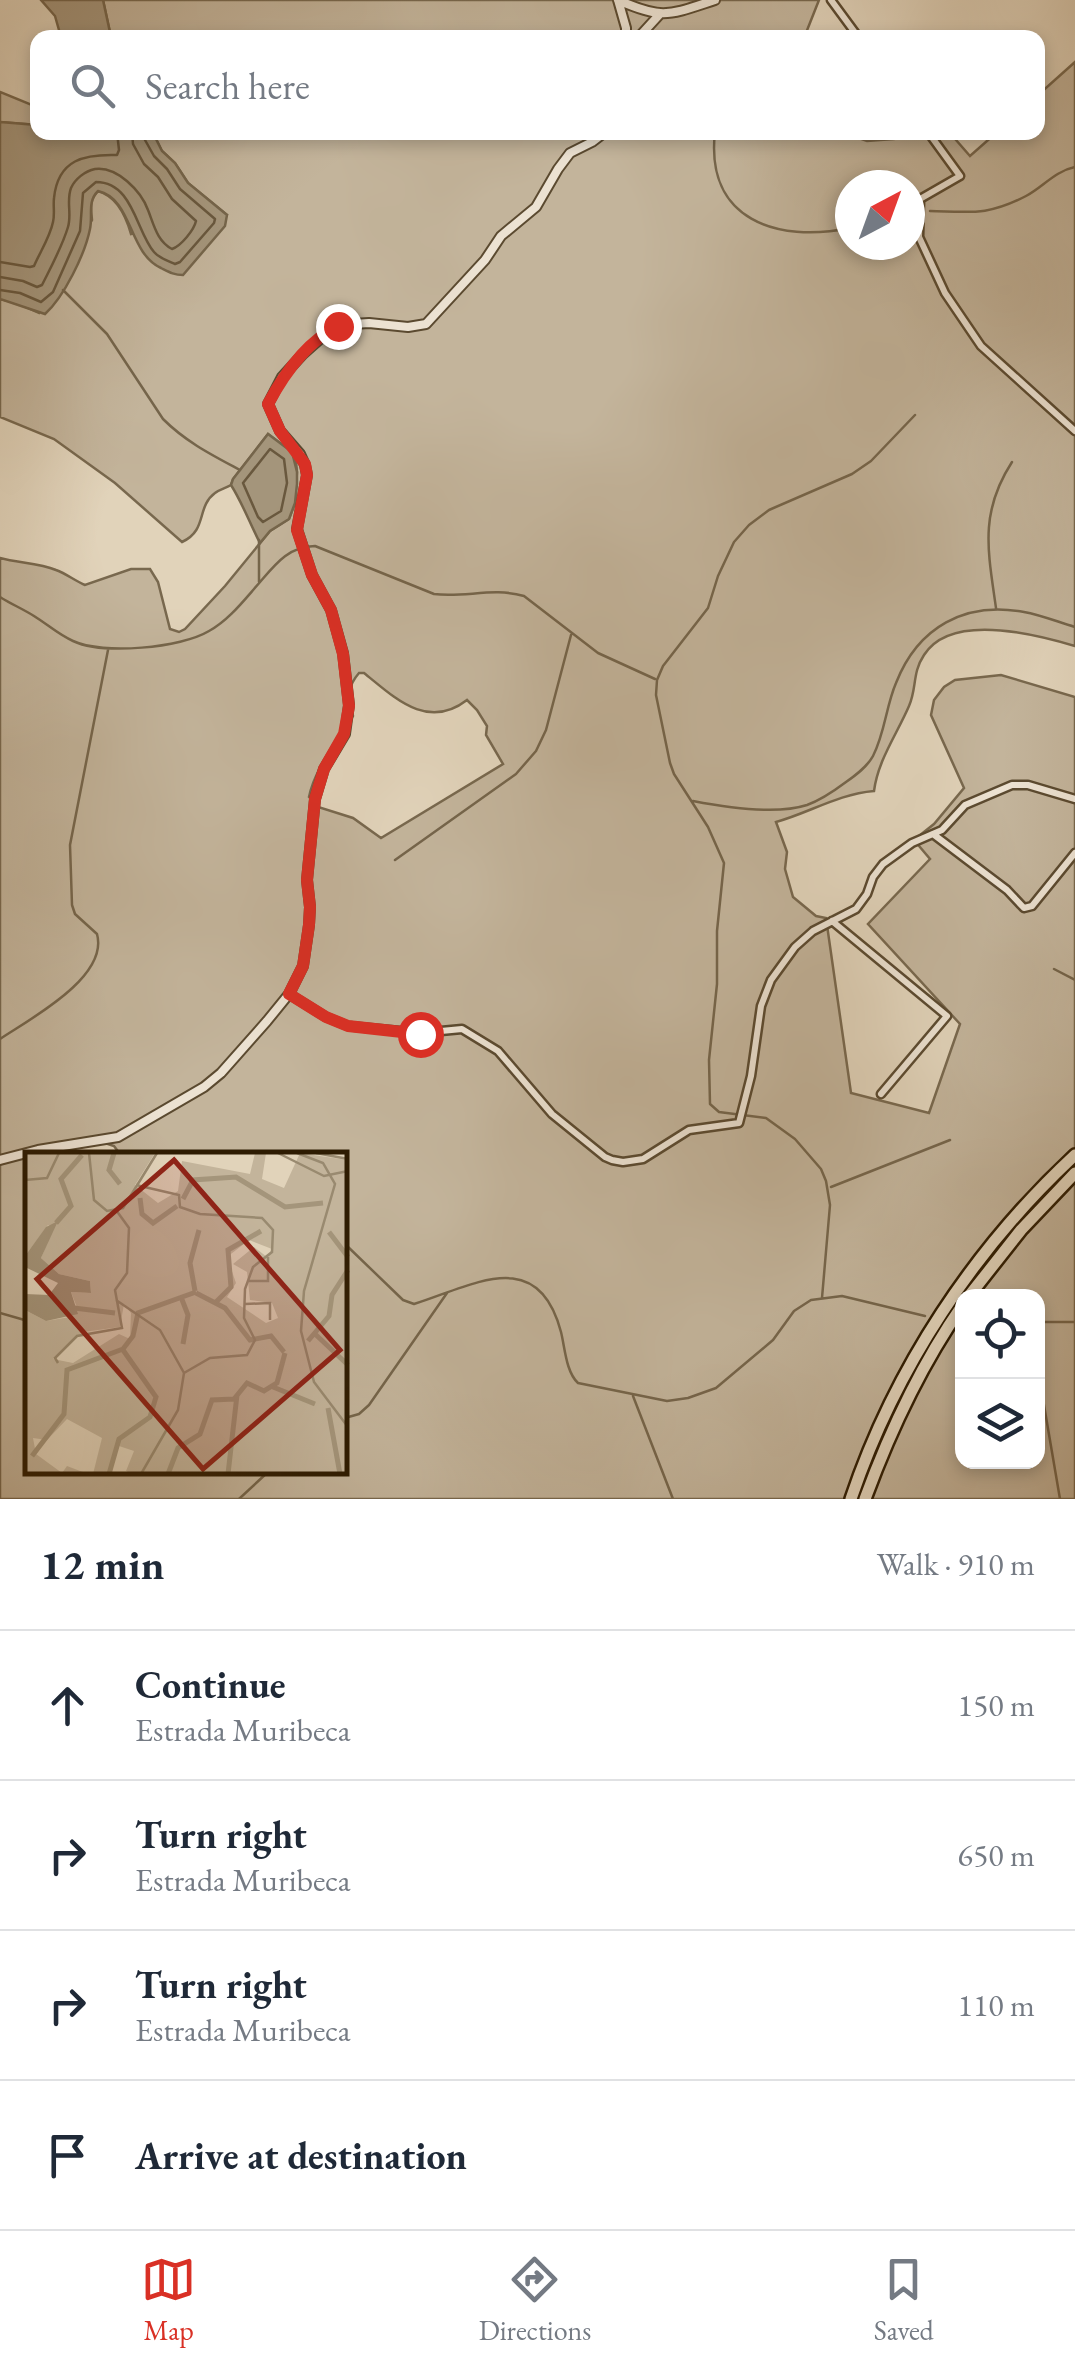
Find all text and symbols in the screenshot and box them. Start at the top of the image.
search box [30,30,1045,140]
icon: search [65,58,120,113]
text: Search here [145,61,310,110]
north arrow [835,170,925,260]
route end [316,304,362,350]
route start [398,1012,444,1058]
inset map [25,1152,348,1474]
map controls [955,1289,1045,1469]
button: locate [955,1289,1045,1379]
button: layers [955,1379,1045,1469]
text: 12 min [40,1537,164,1592]
text: Walk · 910 m [877,1543,1035,1585]
text: Continue [135,1660,286,1709]
icon: ahead [40,1678,95,1733]
text: 150 m [958,1684,1035,1726]
text: Estrada Muribeca [135,1709,350,1751]
text: Turn right [135,1810,307,1859]
icon: right [40,1828,95,1883]
text: 650 m [958,1834,1035,1876]
text: Estrada Muribeca [135,1859,350,1901]
text: Turn right [135,1960,307,2009]
icon: right [40,1978,95,2033]
text: 110 m [958,1984,1035,2026]
text: Estrada Muribeca [135,2009,350,2051]
icon: arrive [40,2128,95,2183]
text: Arrive at destination [135,2131,467,2180]
tab: Map [141,2252,196,2348]
tab: Directions [479,2252,591,2348]
tab: Saved [874,2252,934,2348]

